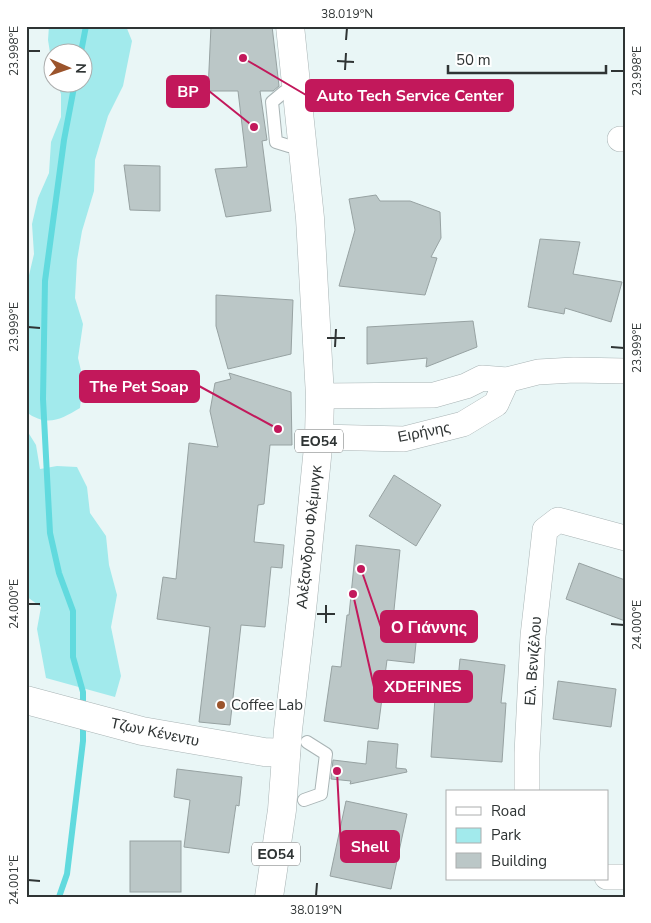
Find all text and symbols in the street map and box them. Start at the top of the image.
text: 38.019°N [321,6,373,22]
text: 23.998°E [6,26,22,76]
north arrow [42,42,92,92]
scale bar [448,42,606,74]
text: 23.998°E [629,46,645,96]
text: 50 m [456,50,491,70]
text: N [71,63,90,74]
callout: BP [167,76,209,107]
callout: Auto Tech Service Center [306,80,513,111]
text: BP [177,81,199,103]
text: Auto Tech Service Center [316,85,504,107]
text: 23.999°E [6,302,22,352]
text: 23.999°E [629,323,645,373]
callout: The Pet Soap [80,371,199,402]
text: The Pet Soap [89,376,189,398]
street label: Ειρήνης [396,417,452,447]
road number: ΕΟ54 [295,430,343,452]
street label: Αλέξανδρου Φλέμινγκ [292,464,327,610]
text: 24.000°E [6,579,22,629]
text: 24.000°E [629,600,645,650]
callout: Ο Γιάννης [381,611,477,642]
street label: Ελ. Βενιζέλου [520,616,546,706]
text: Ο Γιάννης [391,617,467,639]
callout: XDEFINES [374,671,472,702]
text: XDEFINES [383,676,462,698]
place label: Coffee Lab [231,695,303,715]
marker: Coffee Lab [215,699,227,711]
street label: Τζων Κένεντυ [109,713,201,751]
legend [446,790,608,880]
text: Road [491,801,526,821]
text: Park [491,825,521,845]
callout: Shell [341,831,399,862]
text: Shell [351,836,389,858]
road number: ΕΟ54 [252,842,300,866]
text: Building [491,851,547,871]
text: 24.001°E [6,855,22,905]
text: 38.019°N [290,902,342,918]

